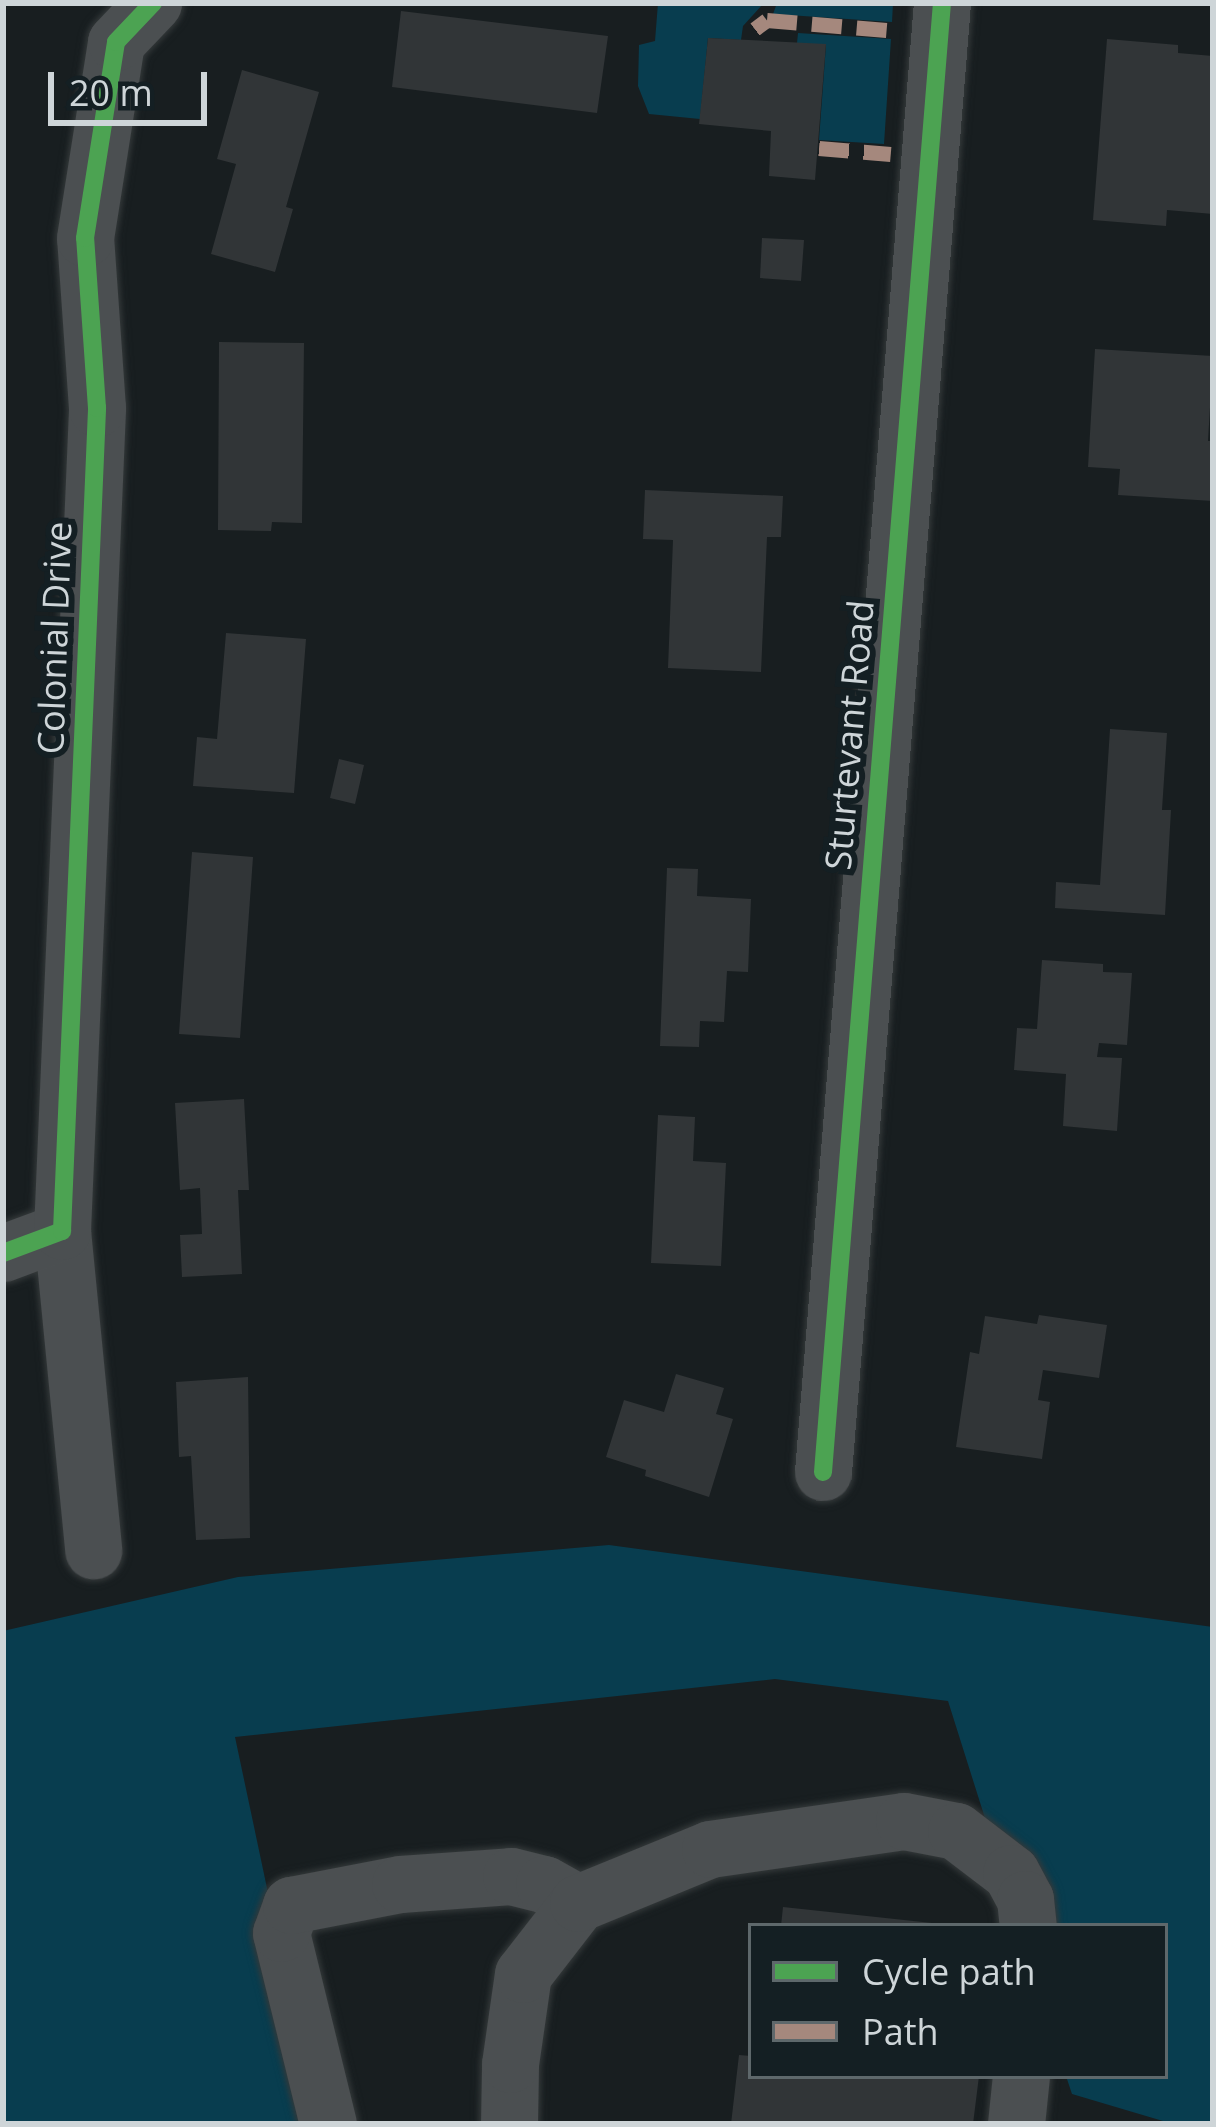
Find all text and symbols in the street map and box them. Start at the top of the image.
scale bar [54,48,213,122]
text: 20 m [69,68,153,117]
street label: Colonial Drive [28,521,80,755]
street label: Sturtevant Road [816,598,882,872]
legend [748,1923,1168,2079]
text: Cycle path [862,1947,1036,1996]
text: Path [862,2007,939,2056]

